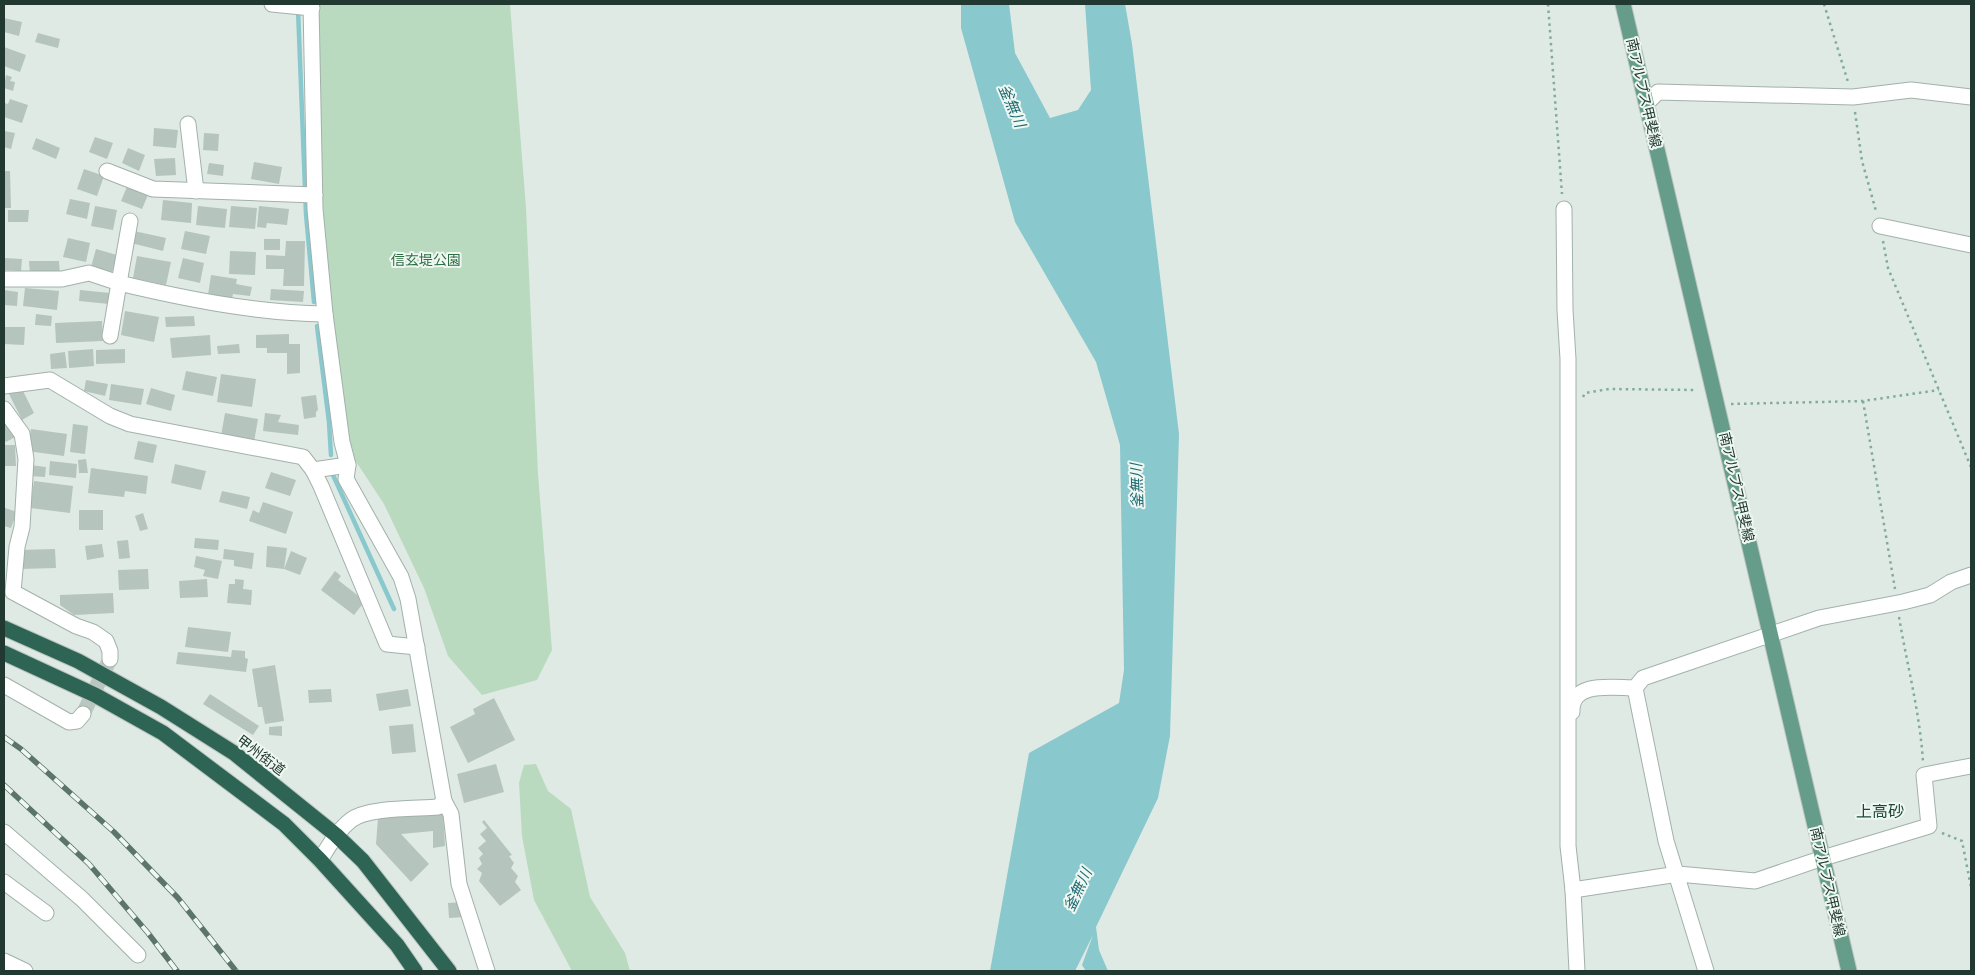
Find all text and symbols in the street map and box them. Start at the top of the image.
street label: 南アルプス甲斐線 [1623,37,1664,150]
water label: 釜無川 [995,82,1030,132]
park label: 信玄堤公園 [391,252,461,269]
street label: 南アルプス甲斐線 [1716,431,1757,544]
water label: 釜無川 [1127,461,1147,509]
street label: 甲州街道 [233,732,288,779]
district label: 上高砂 [1856,802,1904,822]
street label: 南アルプス甲斐線 [1807,826,1848,939]
water label: 釜無川 [1060,864,1097,914]

